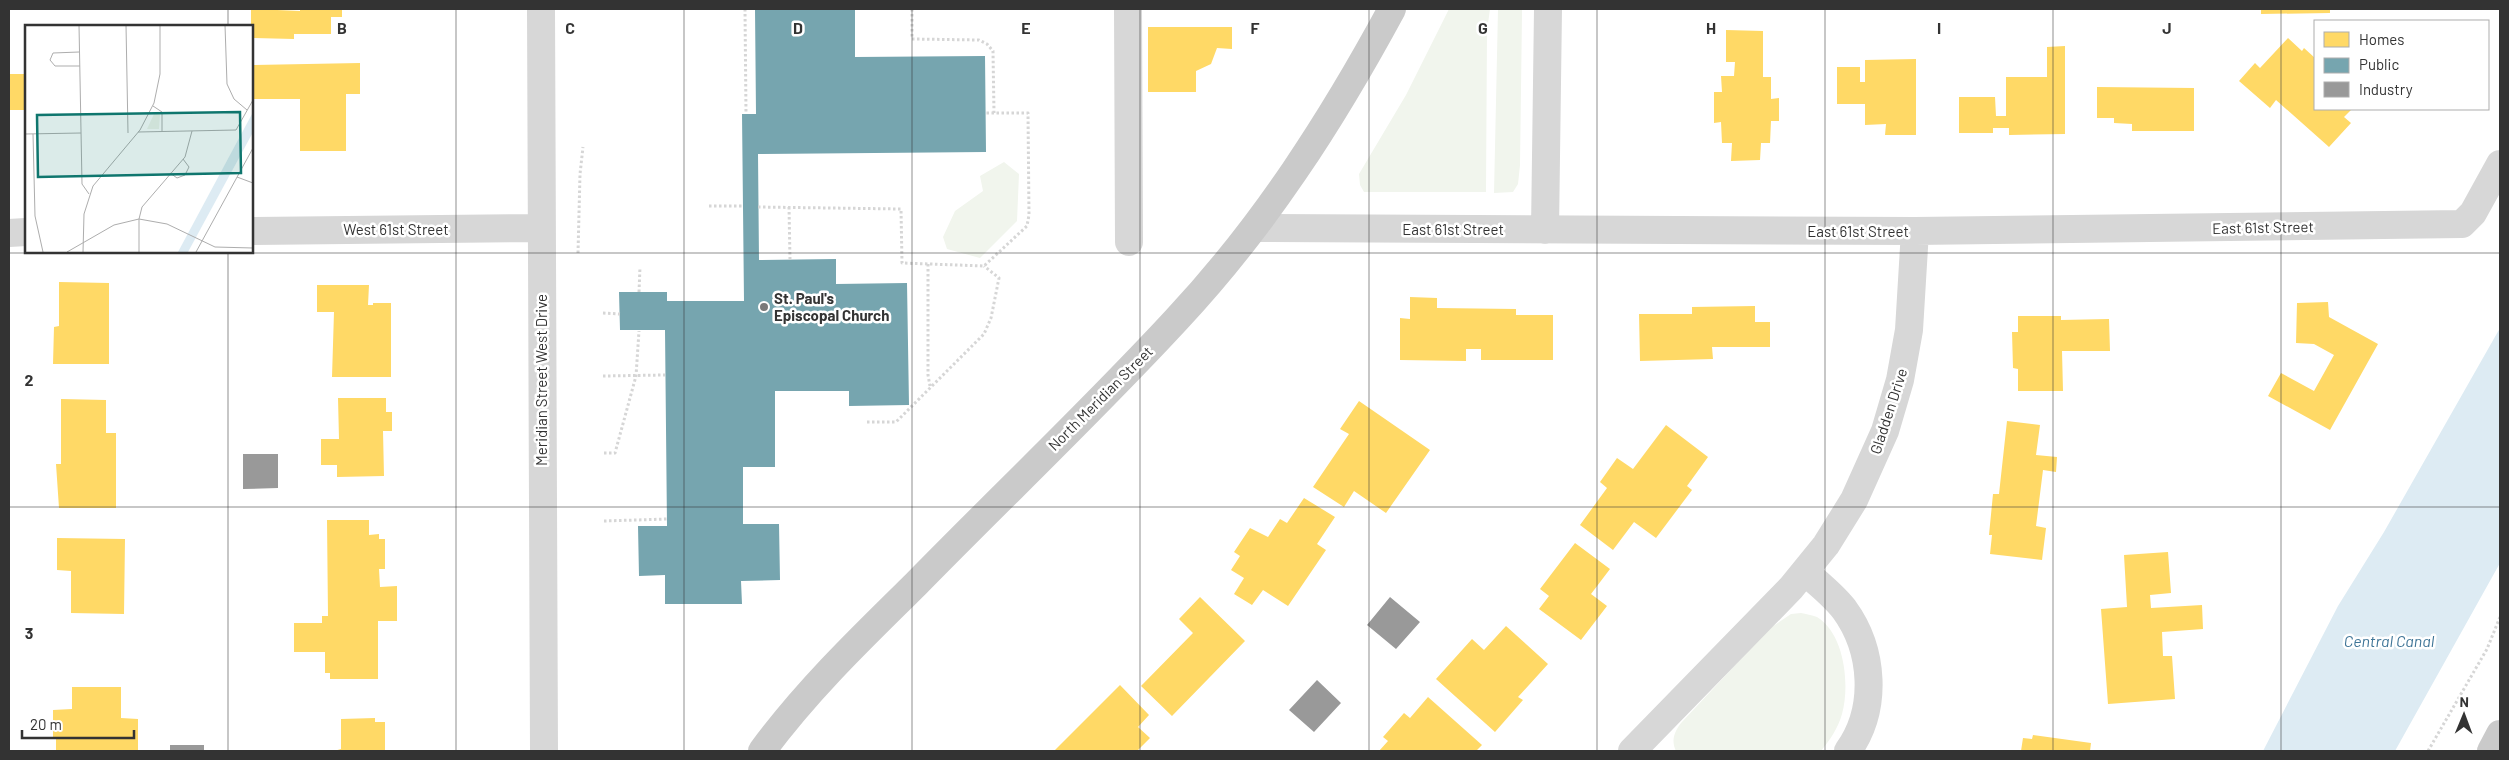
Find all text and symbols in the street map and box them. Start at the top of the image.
text: B [337,18,347,37]
text: C [565,18,575,37]
text: D [793,18,803,37]
text: E [1021,18,1031,37]
text: F [1251,18,1260,37]
text: G [1478,18,1488,37]
text: H [1706,18,1716,37]
text: I [1937,18,1941,37]
text: J [2162,18,2172,37]
legend [2314,20,2489,110]
inset map [25,25,252,252]
text: Homes [2359,30,2404,48]
text: Public [2359,55,2399,73]
text: Industry [2359,80,2413,98]
street label: East 61st Street [2212,217,2314,237]
street label: West 61st Street [343,220,449,238]
street label: East 61st Street [1402,220,1504,238]
street label: East 61st Street [1807,222,1909,240]
place label: St. Paul's Episcopal Church [774,289,889,324]
street label: Meridian Street West Drive [532,294,550,466]
marker: St. Paul's Episcopal Church [758,301,770,313]
street label: North Meridian Street [1044,342,1156,454]
street label: Gladden Drive [1866,366,1910,456]
text: 2 [25,370,34,389]
text: 3 [25,623,33,642]
water label: Central Canal [2344,631,2435,650]
north arrow [2439,690,2489,740]
text: N [2459,693,2469,710]
scale bar [22,708,135,740]
text: 20 m [30,715,62,733]

